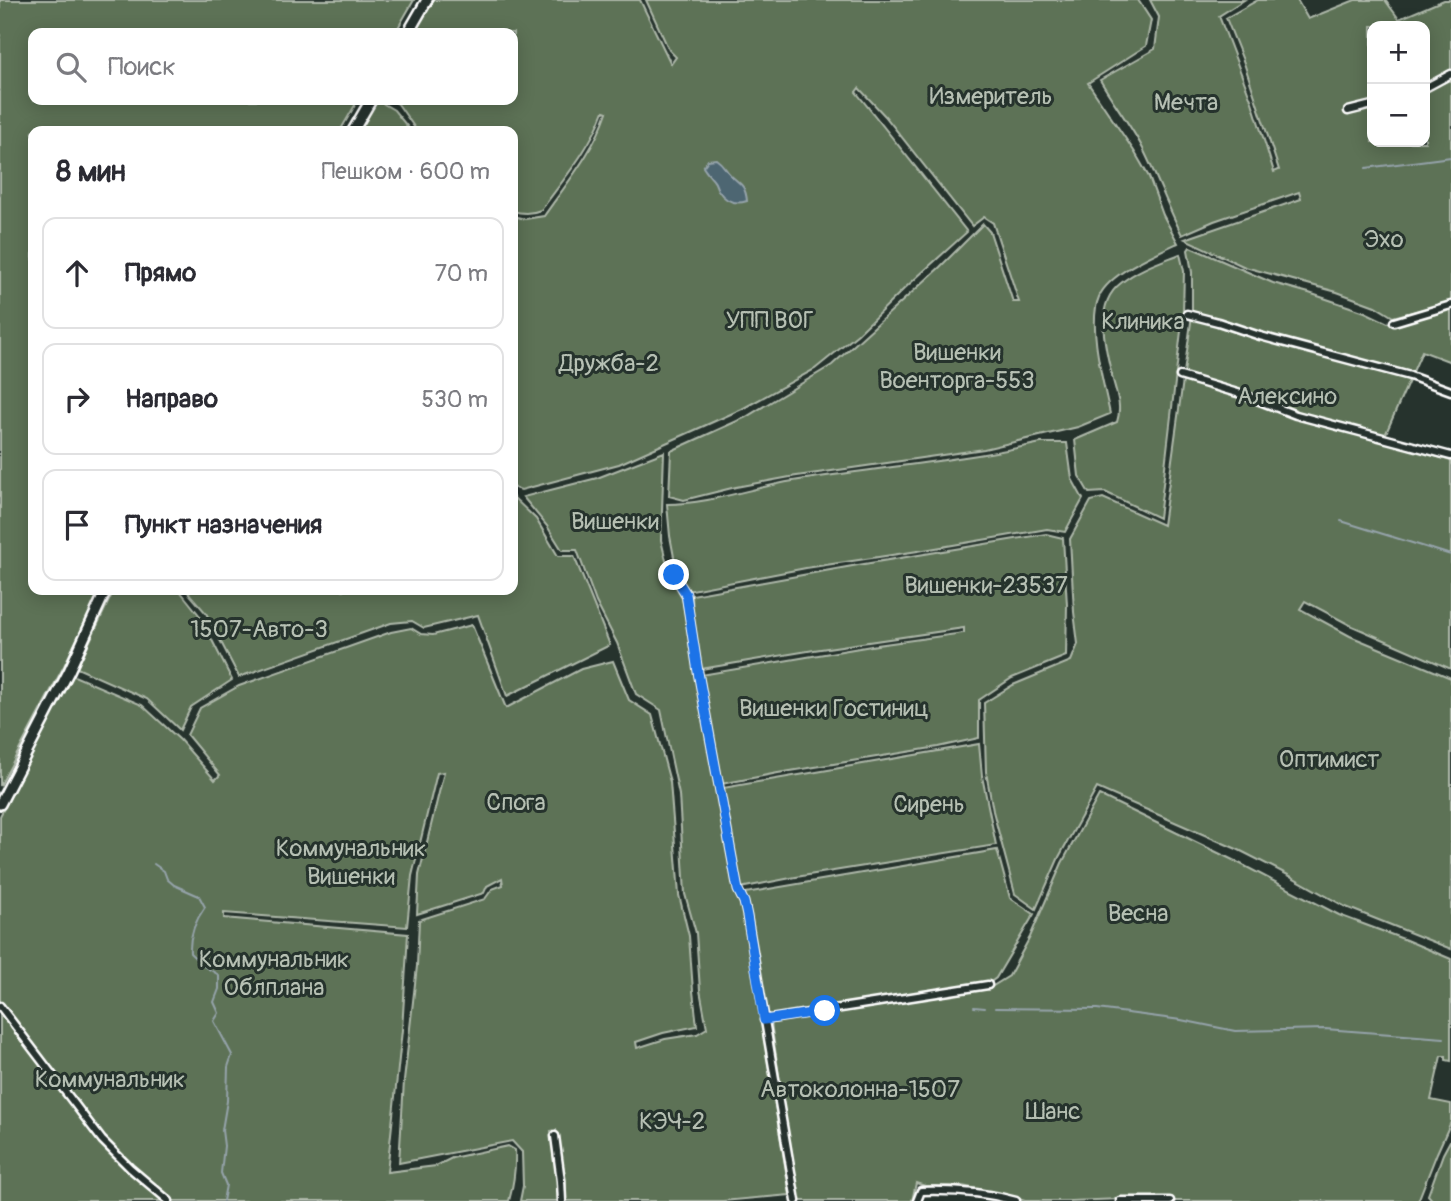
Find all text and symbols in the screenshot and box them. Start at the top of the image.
map controls [1367,21,1430,147]
button: + [1367,21,1430,84]
search box [28,28,518,105]
icon: search [52,48,90,86]
text: Поиск [108,51,176,83]
park label: Измеритель [929,82,1053,111]
button: − [1367,84,1430,147]
park label: Мечта [1154,88,1218,117]
text: 8 мин [56,153,126,190]
text: Пешком · 600 m [322,157,490,186]
park label: Эхо [1364,225,1404,254]
icon: ahead [58,254,96,292]
text: Прямо [125,257,196,289]
text: 70 m [435,259,488,288]
park label: УПП ВОГ [726,306,814,335]
park label: Клиника [1101,307,1185,336]
park label: Вишенки Военторга-553 [879,338,1035,395]
park label: Дружба-2 [558,349,659,378]
icon: right [58,380,96,418]
park label: Алексино [1237,382,1337,411]
text: Направо [125,383,218,415]
text: 530 m [422,385,488,414]
icon: arrive [58,506,96,544]
park label: Вишенки [571,507,659,536]
text: Пункт назначения [125,509,322,541]
route end [658,559,689,590]
park label: Вишенки-23537 [904,571,1068,600]
park label: 1507-Авто-3 [190,615,328,644]
park label: Вишенки Гостиниц [739,694,929,723]
park label: Оптимист [1279,745,1379,774]
park label: Спога [486,788,546,817]
park label: Сирень [893,790,965,819]
park label: Коммунальник Вишенки [276,834,426,891]
park label: Весна [1108,899,1168,928]
park label: Коммунальник Облплана [199,945,349,1002]
route start [809,995,840,1026]
park label: Коммунальник [35,1065,185,1094]
park label: Автоколонна-1507 [760,1075,960,1104]
park label: Шанс [1026,1097,1080,1126]
park label: КЭЧ-2 [639,1107,705,1136]

